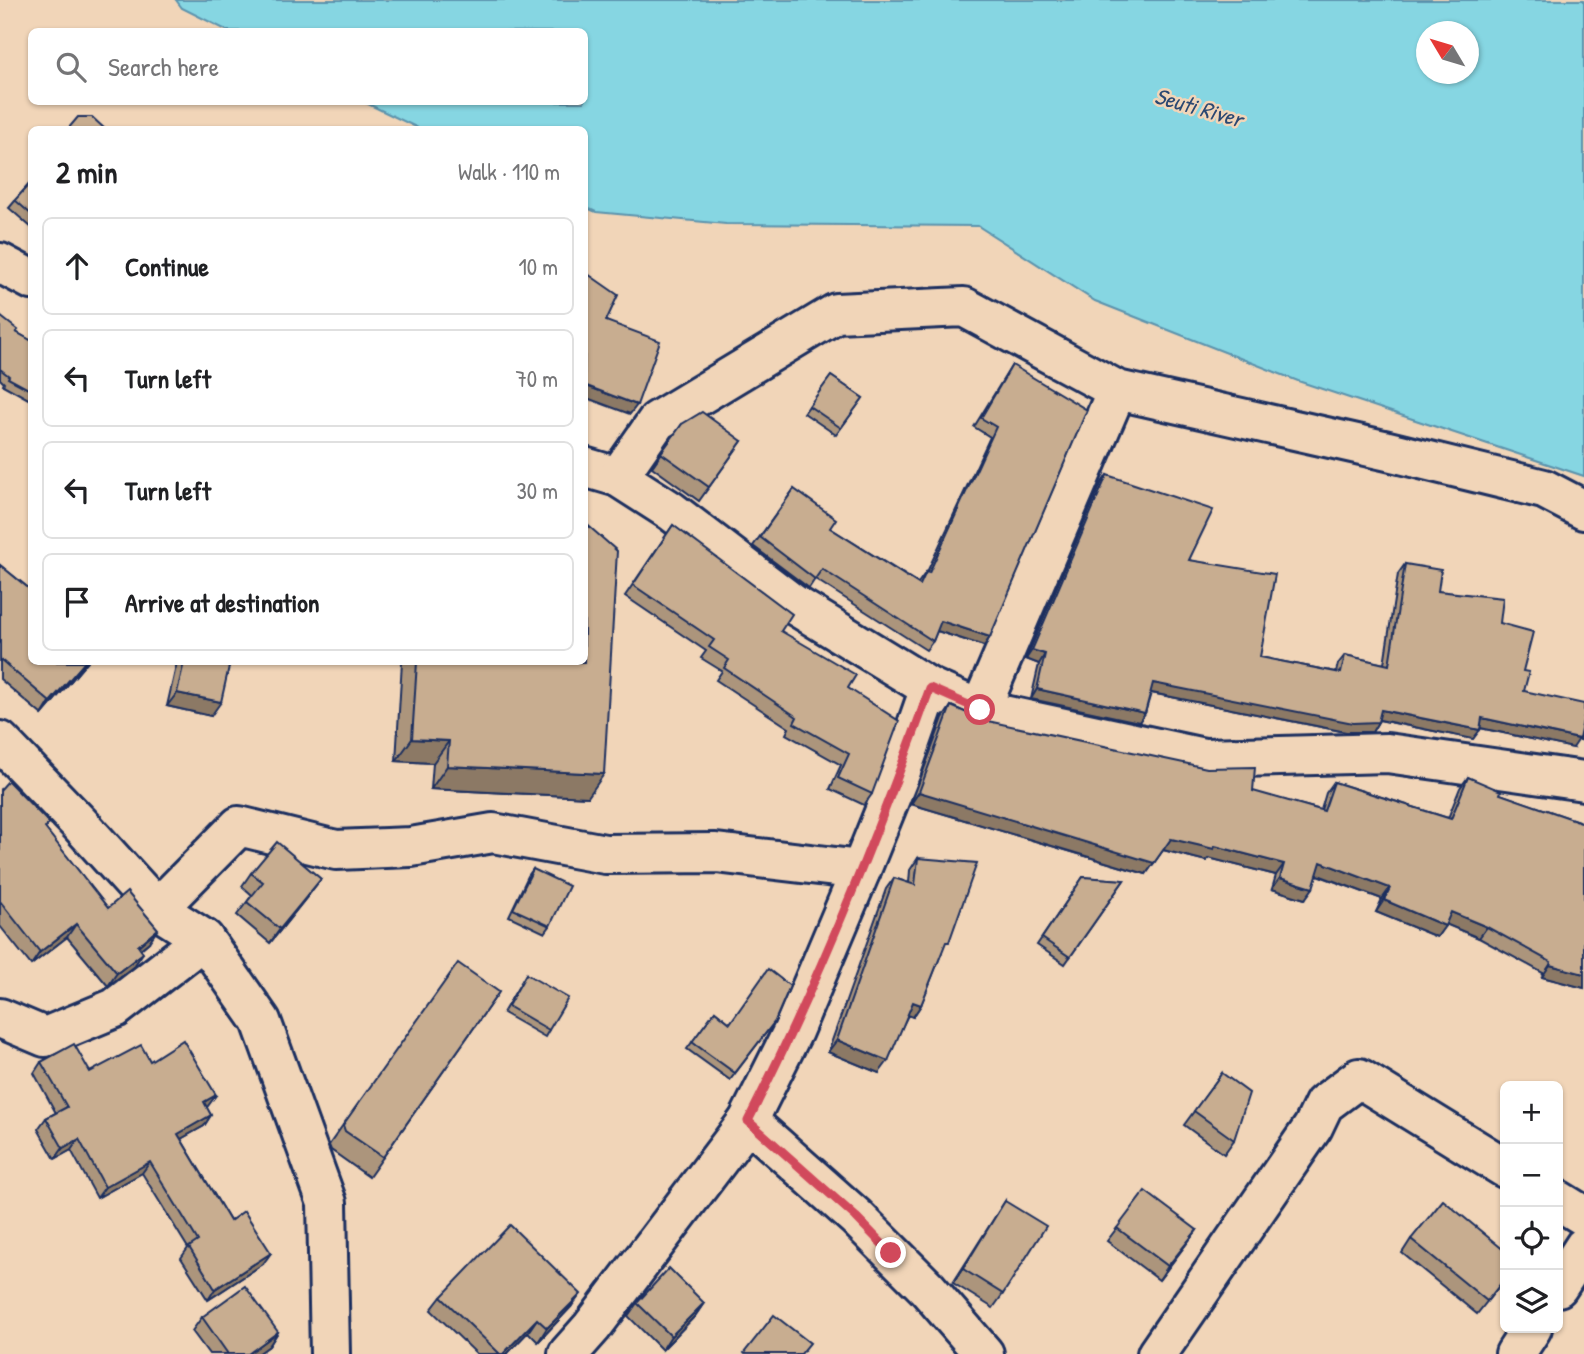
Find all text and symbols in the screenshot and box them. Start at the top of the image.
north arrow [1416,21,1479,84]
search box [28,28,588,105]
icon: search [52,48,90,86]
text: Search here [108,49,219,84]
water label: Seuti River [1151,80,1250,135]
text: 2 min [56,152,118,192]
text: Walk · 110 m [458,156,560,187]
icon: ahead [58,247,96,285]
text: Continue [125,249,209,284]
text: 10 m [518,251,558,282]
icon: left [58,359,96,397]
text: Turn left [125,361,211,396]
text: 70 m [515,363,558,394]
icon: left [58,471,96,509]
text: Turn left [125,473,211,508]
text: 30 m [516,475,558,506]
icon: arrive [58,583,96,621]
text: Arrive at destination [125,585,320,620]
route start [964,694,995,725]
map controls [1500,1081,1563,1333]
button: + [1500,1081,1563,1144]
button: − [1500,1144,1563,1207]
button: locate [1500,1207,1563,1270]
route end [875,1237,906,1268]
button: layers [1500,1270,1563,1333]

